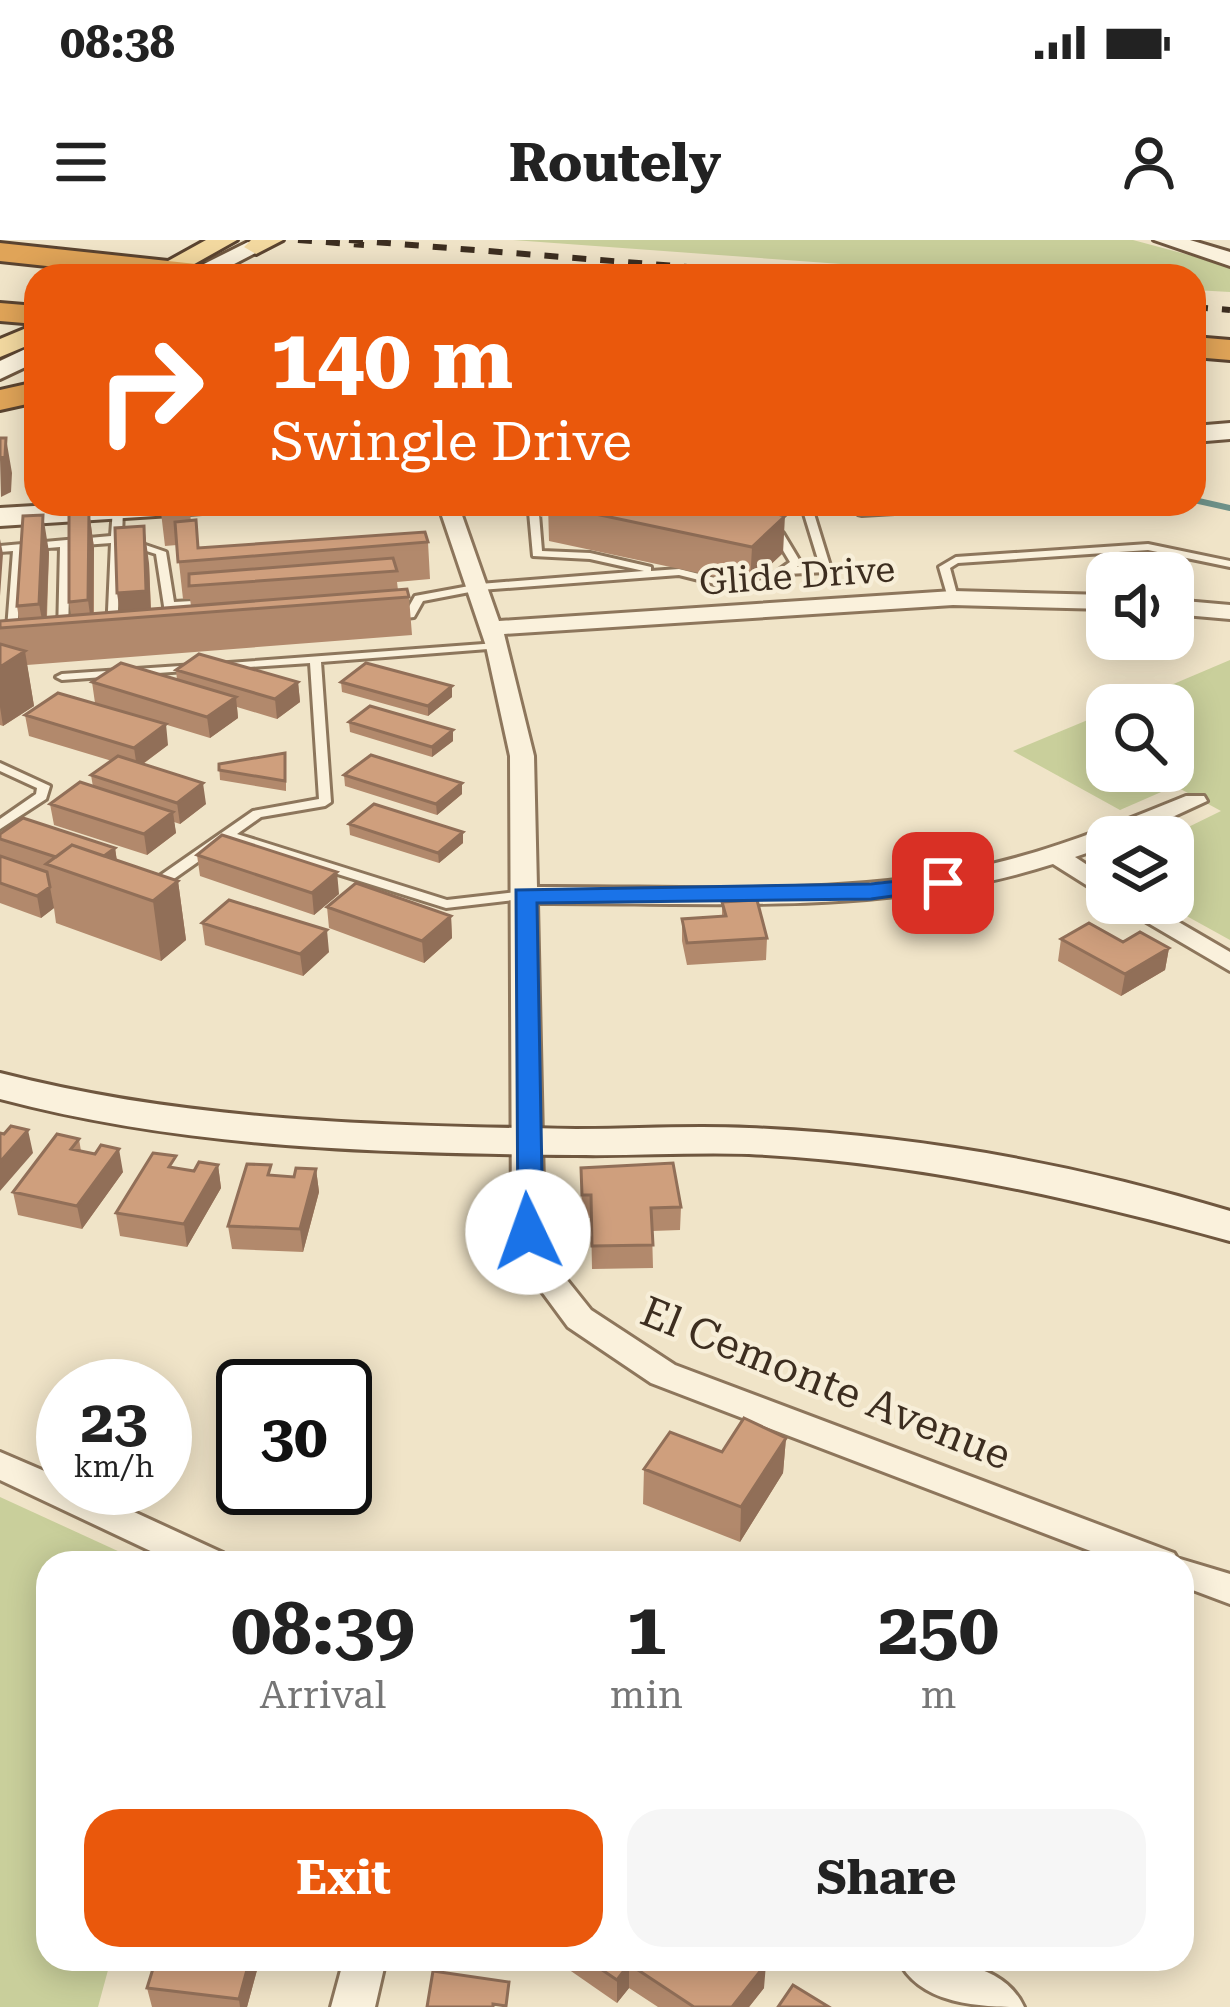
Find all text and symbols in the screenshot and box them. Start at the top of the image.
text: 08:38 [60,16,175,69]
icon: menu [48,129,114,195]
icon: person [1116,129,1182,195]
text: Routely [509,131,721,194]
text: 140 m [270,310,513,408]
icon: right [72,312,228,468]
text: Swingle Drive [270,410,632,473]
street label: Glide Drive [698,548,896,604]
map controls [1086,552,1194,924]
button: sound [1086,552,1194,660]
button: search [1086,684,1194,792]
button: layers [1086,816,1194,924]
pin [892,832,994,934]
icon: arrive [910,850,976,916]
position arrow [465,1169,591,1295]
street label: El Cemonte Avenue [634,1286,1018,1480]
speed limit sign: 30 [216,1359,372,1515]
text: 23 [80,1386,148,1457]
text: km/h [74,1449,154,1484]
text: 08:39 [231,1587,415,1672]
text: 1 [626,1587,667,1672]
text: 250 [878,1587,999,1672]
text: Arrival [260,1672,386,1718]
text: min [610,1672,683,1718]
text: m [921,1672,956,1718]
button: Exit [84,1809,603,1947]
button: Share [627,1809,1146,1947]

